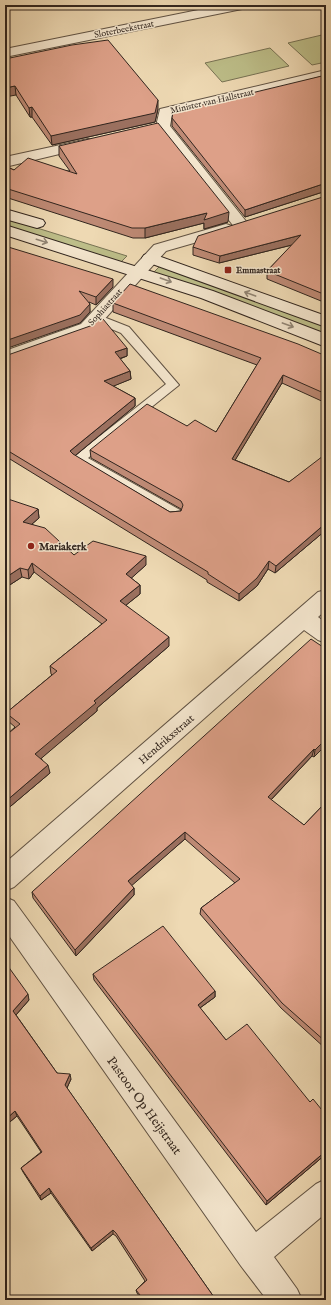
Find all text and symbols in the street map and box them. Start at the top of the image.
street label: Sloterbeekstraat [93,18,155,41]
street label: Minister van Hallstraat [169,87,255,116]
one-way arrow [36,238,49,245]
marker: Emmastraat [223,265,233,275]
place label: Emmastraat [236,265,281,276]
one-way arrow [160,277,172,285]
street label: Sophiastraat [86,287,125,328]
one-way arrow [244,290,257,297]
one-way arrow [282,322,295,329]
place label: Mariakerk [39,540,88,554]
marker: Mariakerk [26,541,36,551]
street label: Hendrikxstraat [136,712,198,768]
street label: Pastoor Op Heijstraat [102,1053,185,1159]

